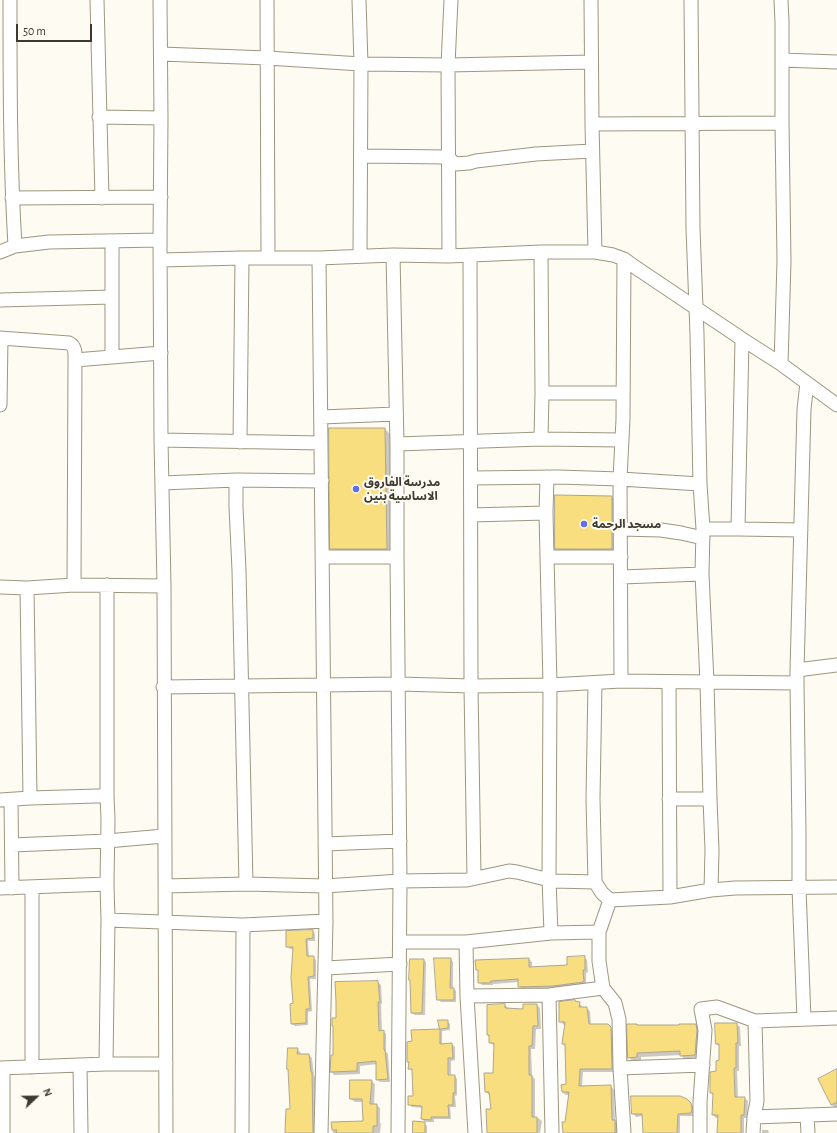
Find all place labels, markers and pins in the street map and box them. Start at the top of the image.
place label: مدرسة الفاروق الاساسية بنين [364,475,440,503]
marker: مدرسة الفاروق الاساسية بنين [351,484,361,494]
place label: مسجد الرحمة [592,517,661,531]
marker: مسجد الرحمة [579,519,589,529]

